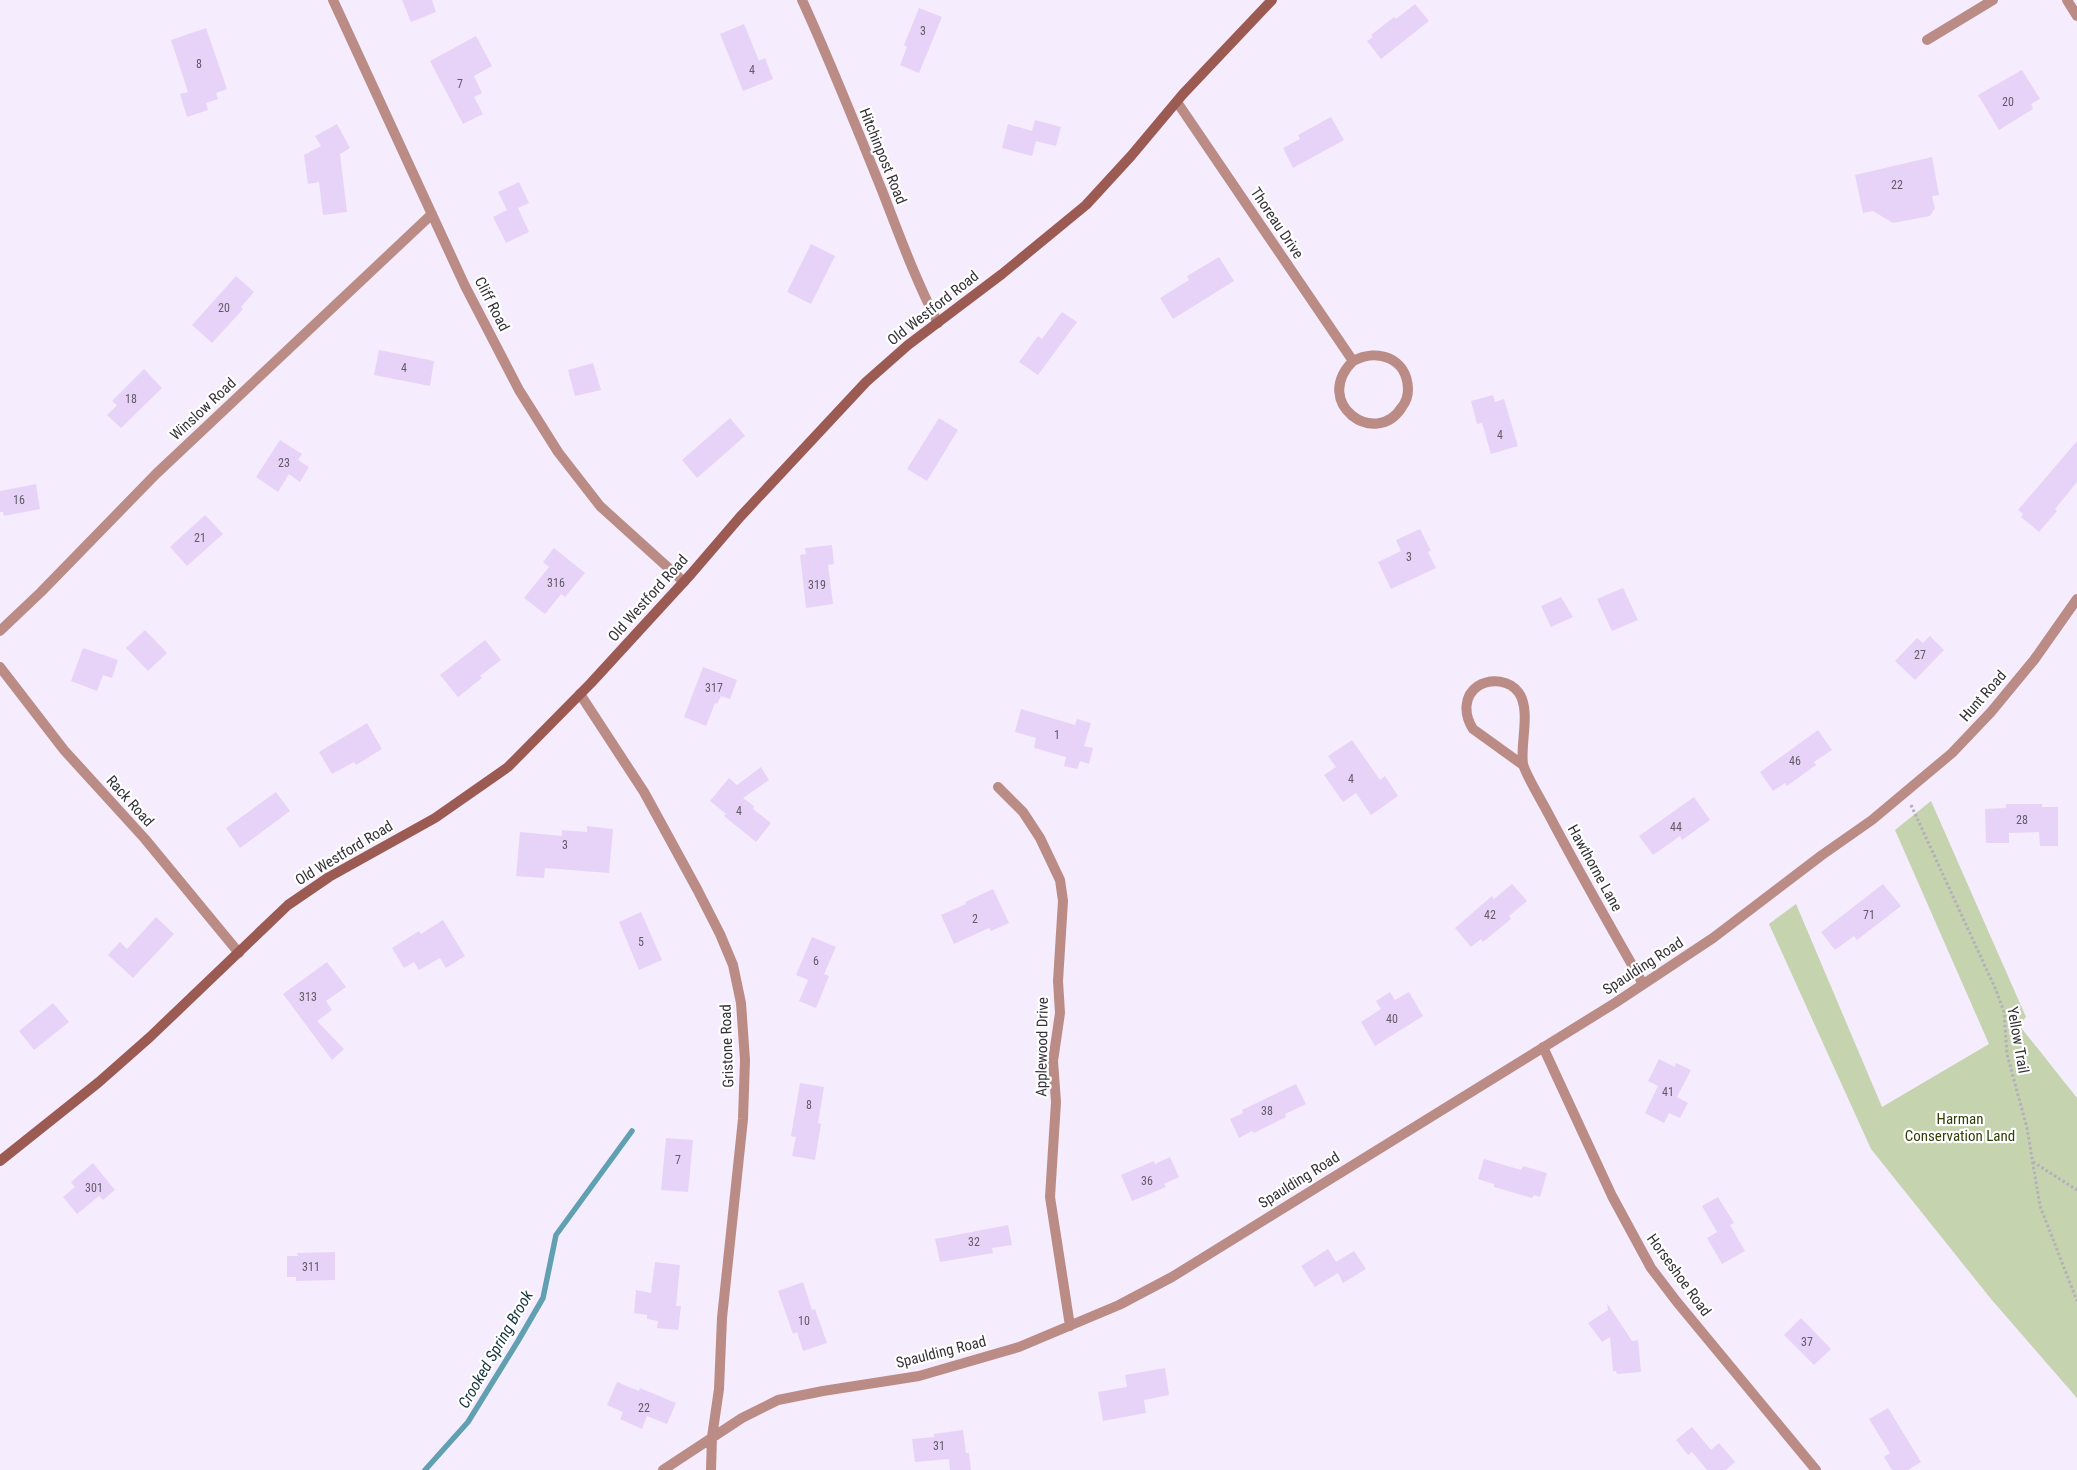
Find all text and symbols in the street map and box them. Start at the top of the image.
house number: 3 [920,24,926,38]
house number: 8 [196,57,202,71]
house number: 4 [749,63,755,77]
house number: 7 [457,77,463,91]
house number: 20 [2002,95,2014,109]
street label: Hitchinpost Road [856,105,910,207]
house number: 22 [1891,178,1903,192]
street label: Thoreau Drive [1247,184,1307,262]
street label: Old Westford Road [884,267,982,349]
street label: Cliff Road [471,274,513,334]
house number: 20 [218,301,230,315]
house number: 4 [401,361,407,375]
street label: Winslow Road [166,374,240,444]
house number: 18 [125,392,137,406]
house number: 4 [1497,428,1503,442]
house number: 23 [278,456,290,470]
house number: 16 [13,493,25,507]
house number: 21 [194,531,206,545]
house number: 3 [1406,550,1412,564]
street label: Old Westford Road [604,551,692,645]
house number: 316 [547,576,565,590]
house number: 319 [808,578,826,592]
house number: 27 [1914,648,1926,662]
street label: Hunt Road [1956,667,2010,725]
house number: 317 [705,681,723,695]
house number: 1 [1054,728,1060,742]
house number: 46 [1789,754,1801,768]
street label: Rack Road [102,772,158,830]
house number: 4 [1348,772,1354,786]
house number: 4 [736,804,742,818]
house number: 28 [2016,813,2028,827]
street label: Old Westford Road [292,817,396,889]
house number: 44 [1670,820,1682,834]
street label: Hawthorne Lane [1564,821,1626,915]
house number: 3 [562,838,568,852]
house number: 42 [1484,908,1496,922]
house number: 71 [1863,908,1875,922]
house number: 2 [972,912,978,926]
street label: Spaulding Road [1599,933,1687,999]
house number: 5 [638,935,644,949]
house number: 6 [813,954,819,968]
house number: 313 [299,990,317,1004]
street label: Applewood Drive [1032,997,1052,1097]
street label: Gristone Road [717,1004,737,1088]
street label: Yellow Trail [2003,1005,2033,1075]
house number: 40 [1386,1012,1398,1026]
house number: 41 [1662,1085,1674,1099]
house number: 8 [806,1098,812,1112]
house number: 38 [1261,1104,1273,1118]
park label: Harman Conservation Land [1905,1110,2015,1145]
street label: Spaulding Road [1255,1148,1343,1212]
house number: 7 [675,1153,681,1167]
house number: 36 [1141,1174,1153,1188]
house number: 301 [85,1181,103,1195]
street label: Horseshoe Road [1643,1230,1715,1320]
house number: 32 [968,1235,980,1249]
house number: 311 [302,1260,320,1274]
water label: Crooked Spring Brook [454,1286,537,1412]
house number: 10 [798,1314,810,1328]
street label: Spaulding Road [894,1332,988,1372]
house number: 37 [1801,1335,1813,1349]
house number: 22 [638,1401,650,1415]
house number: 31 [933,1439,945,1453]

